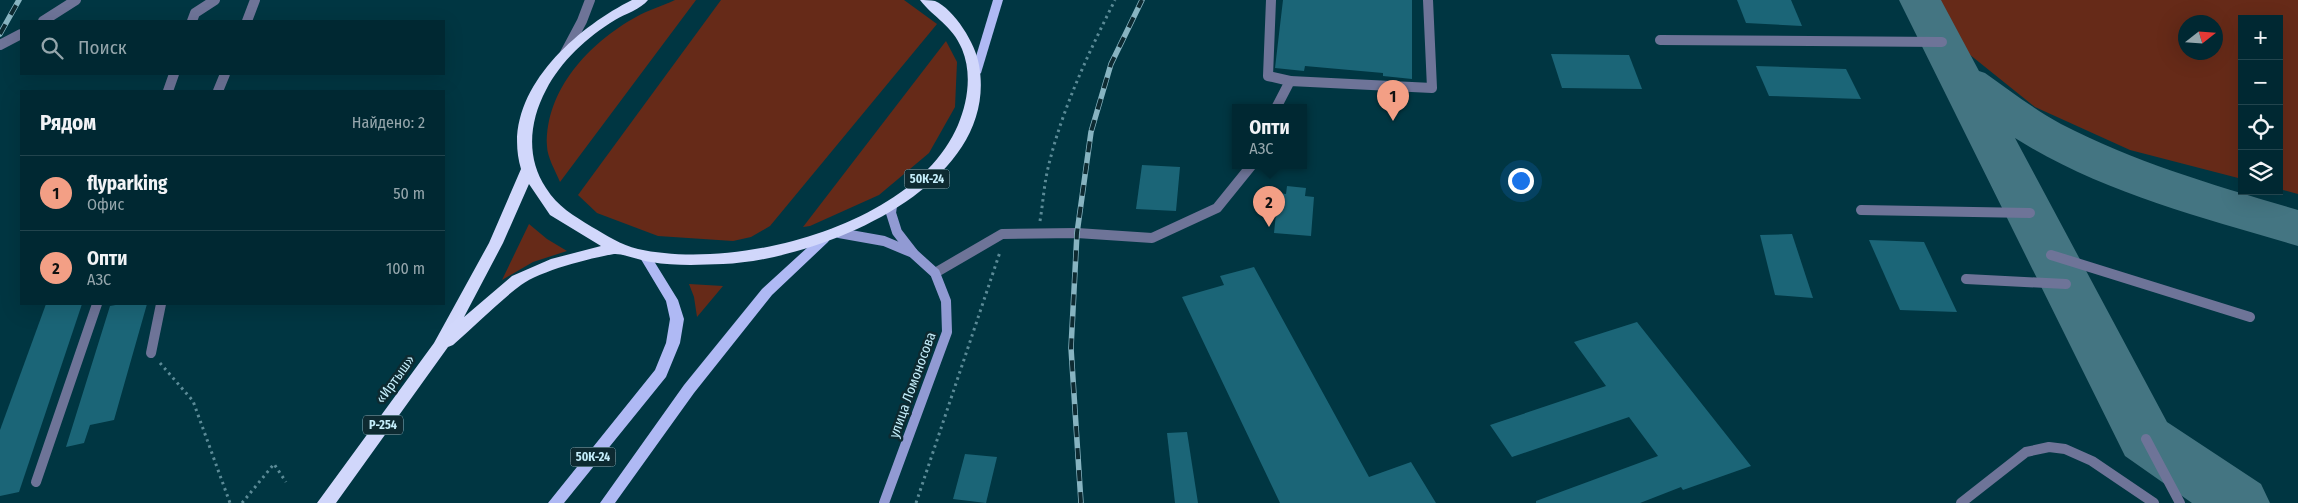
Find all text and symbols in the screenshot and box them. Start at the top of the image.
north arrow [2178,15,2223,60]
map controls [2238,15,2283,195]
button: + [2238,15,2283,60]
search box [20,20,445,75]
icon: search [38,34,66,62]
text: Поиск [78,36,127,59]
button: − [2238,60,2283,105]
pin: 1 [1377,80,1409,121]
popup [1232,104,1307,169]
button: locate [2238,105,2283,150]
text: Рядом [40,110,96,136]
text: Найдено: 2 [352,113,425,132]
text: Опти [1249,116,1290,139]
text: АЗС [1249,139,1273,158]
button: layers [2238,150,2283,195]
your location [1508,168,1534,194]
road number: 50К-24 [904,170,950,188]
text: flyparking [87,172,167,195]
text: 1 [53,184,59,203]
text: 50 m [393,184,425,203]
pin: 2 [1253,186,1285,227]
text: Офис [87,195,124,214]
text: Опти [87,247,127,270]
text: 2 [52,259,60,278]
text: 100 m [386,259,425,278]
text: АЗС [87,270,111,289]
street label: улица Ломоносова [885,330,940,440]
street label: «Иртыш» [372,352,419,407]
road number: Р-254 [363,416,403,434]
road number: 50К-24 [570,448,616,467]

